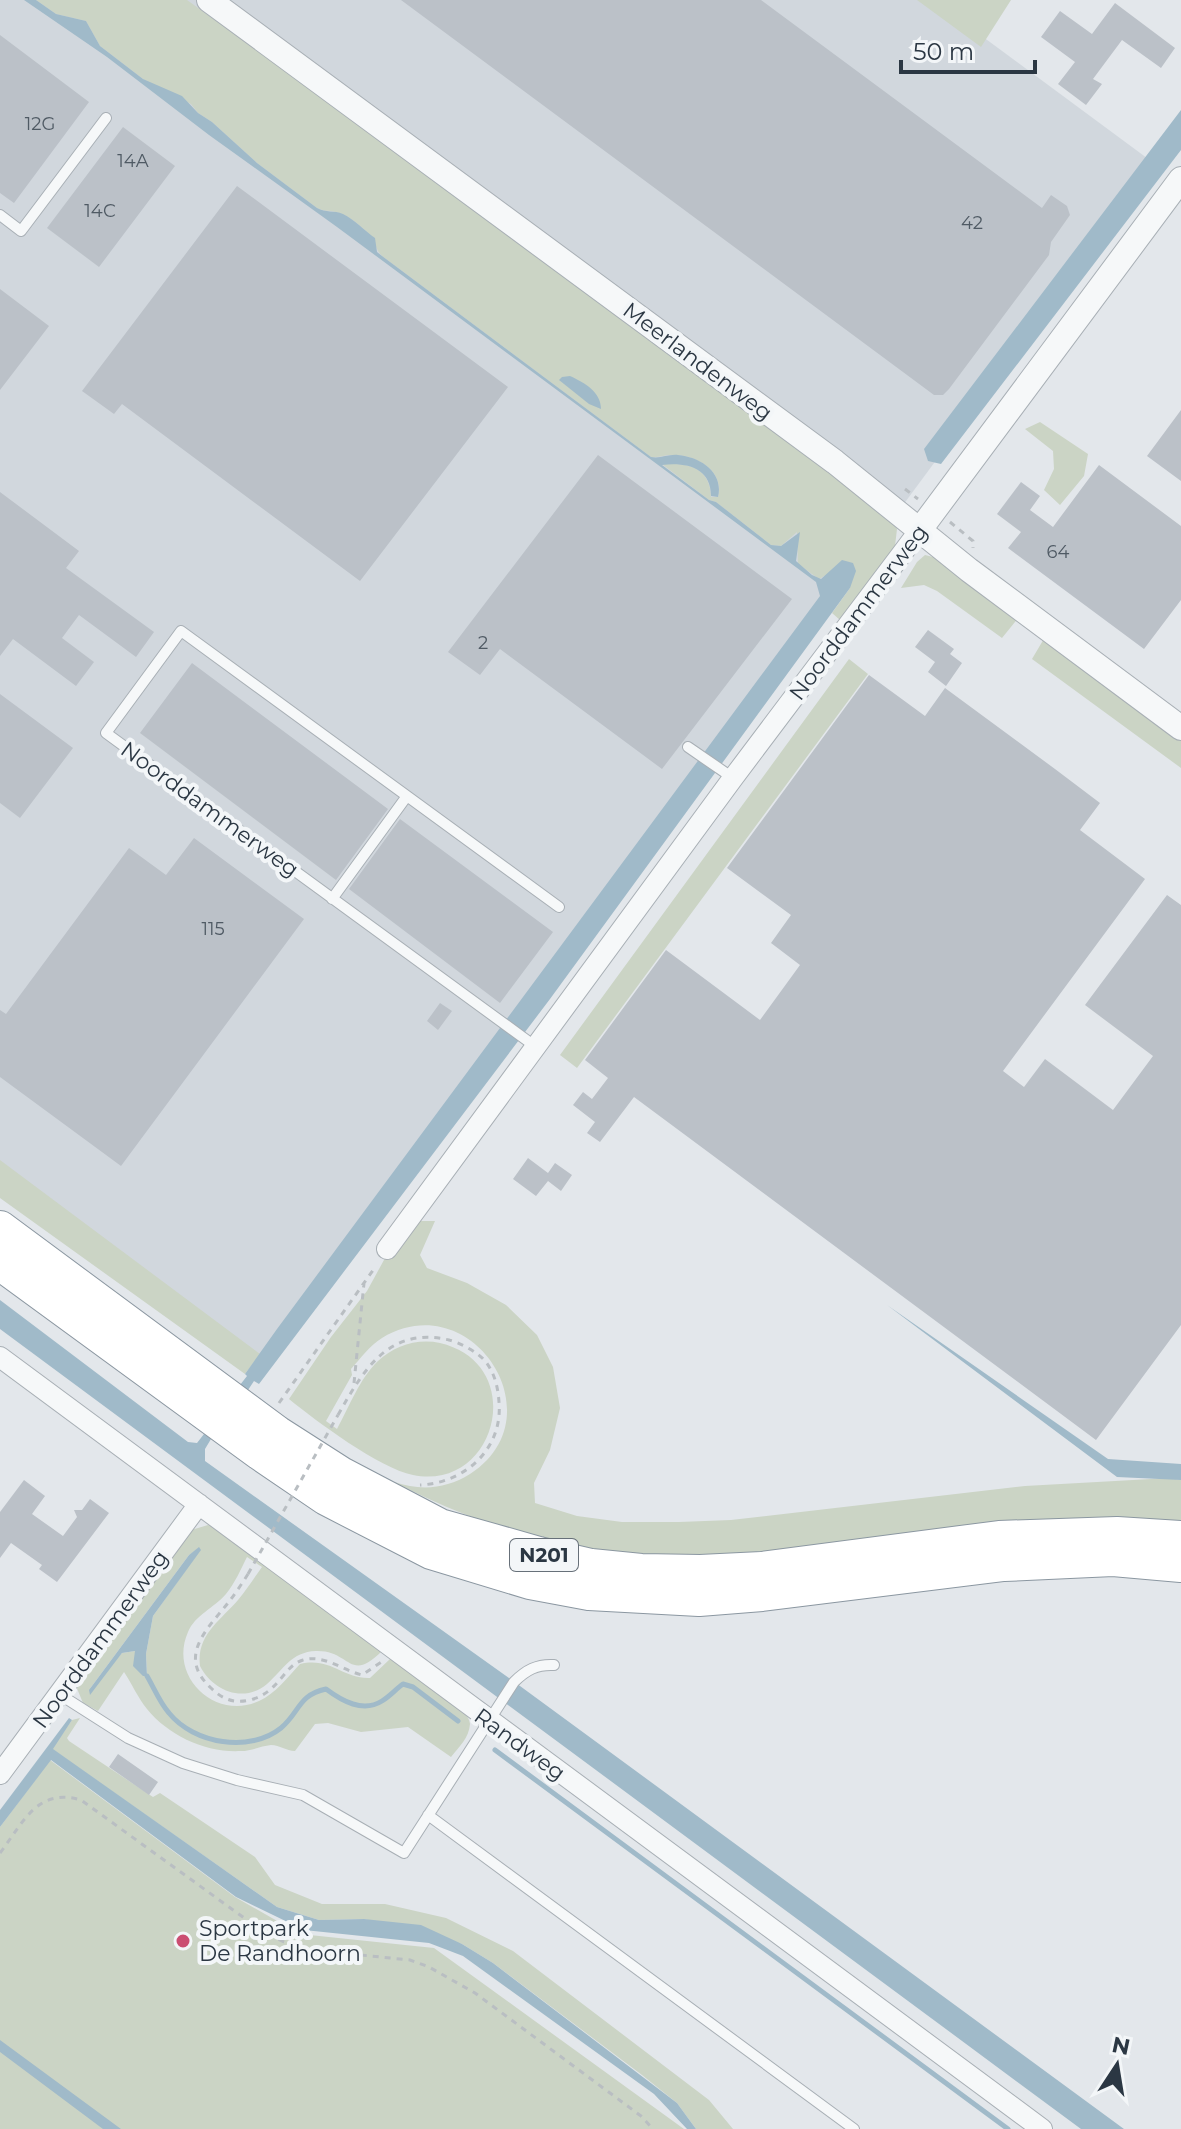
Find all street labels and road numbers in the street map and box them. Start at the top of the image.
street label: Meerlandenweg [618,296,778,426]
street label: Noorddammerweg [783,519,933,706]
street label: Noorddammerweg [115,736,304,883]
road number: N201 [510,1539,578,1571]
street label: Noorddammerweg [27,1545,174,1734]
street label: Randweg [469,1702,570,1786]

